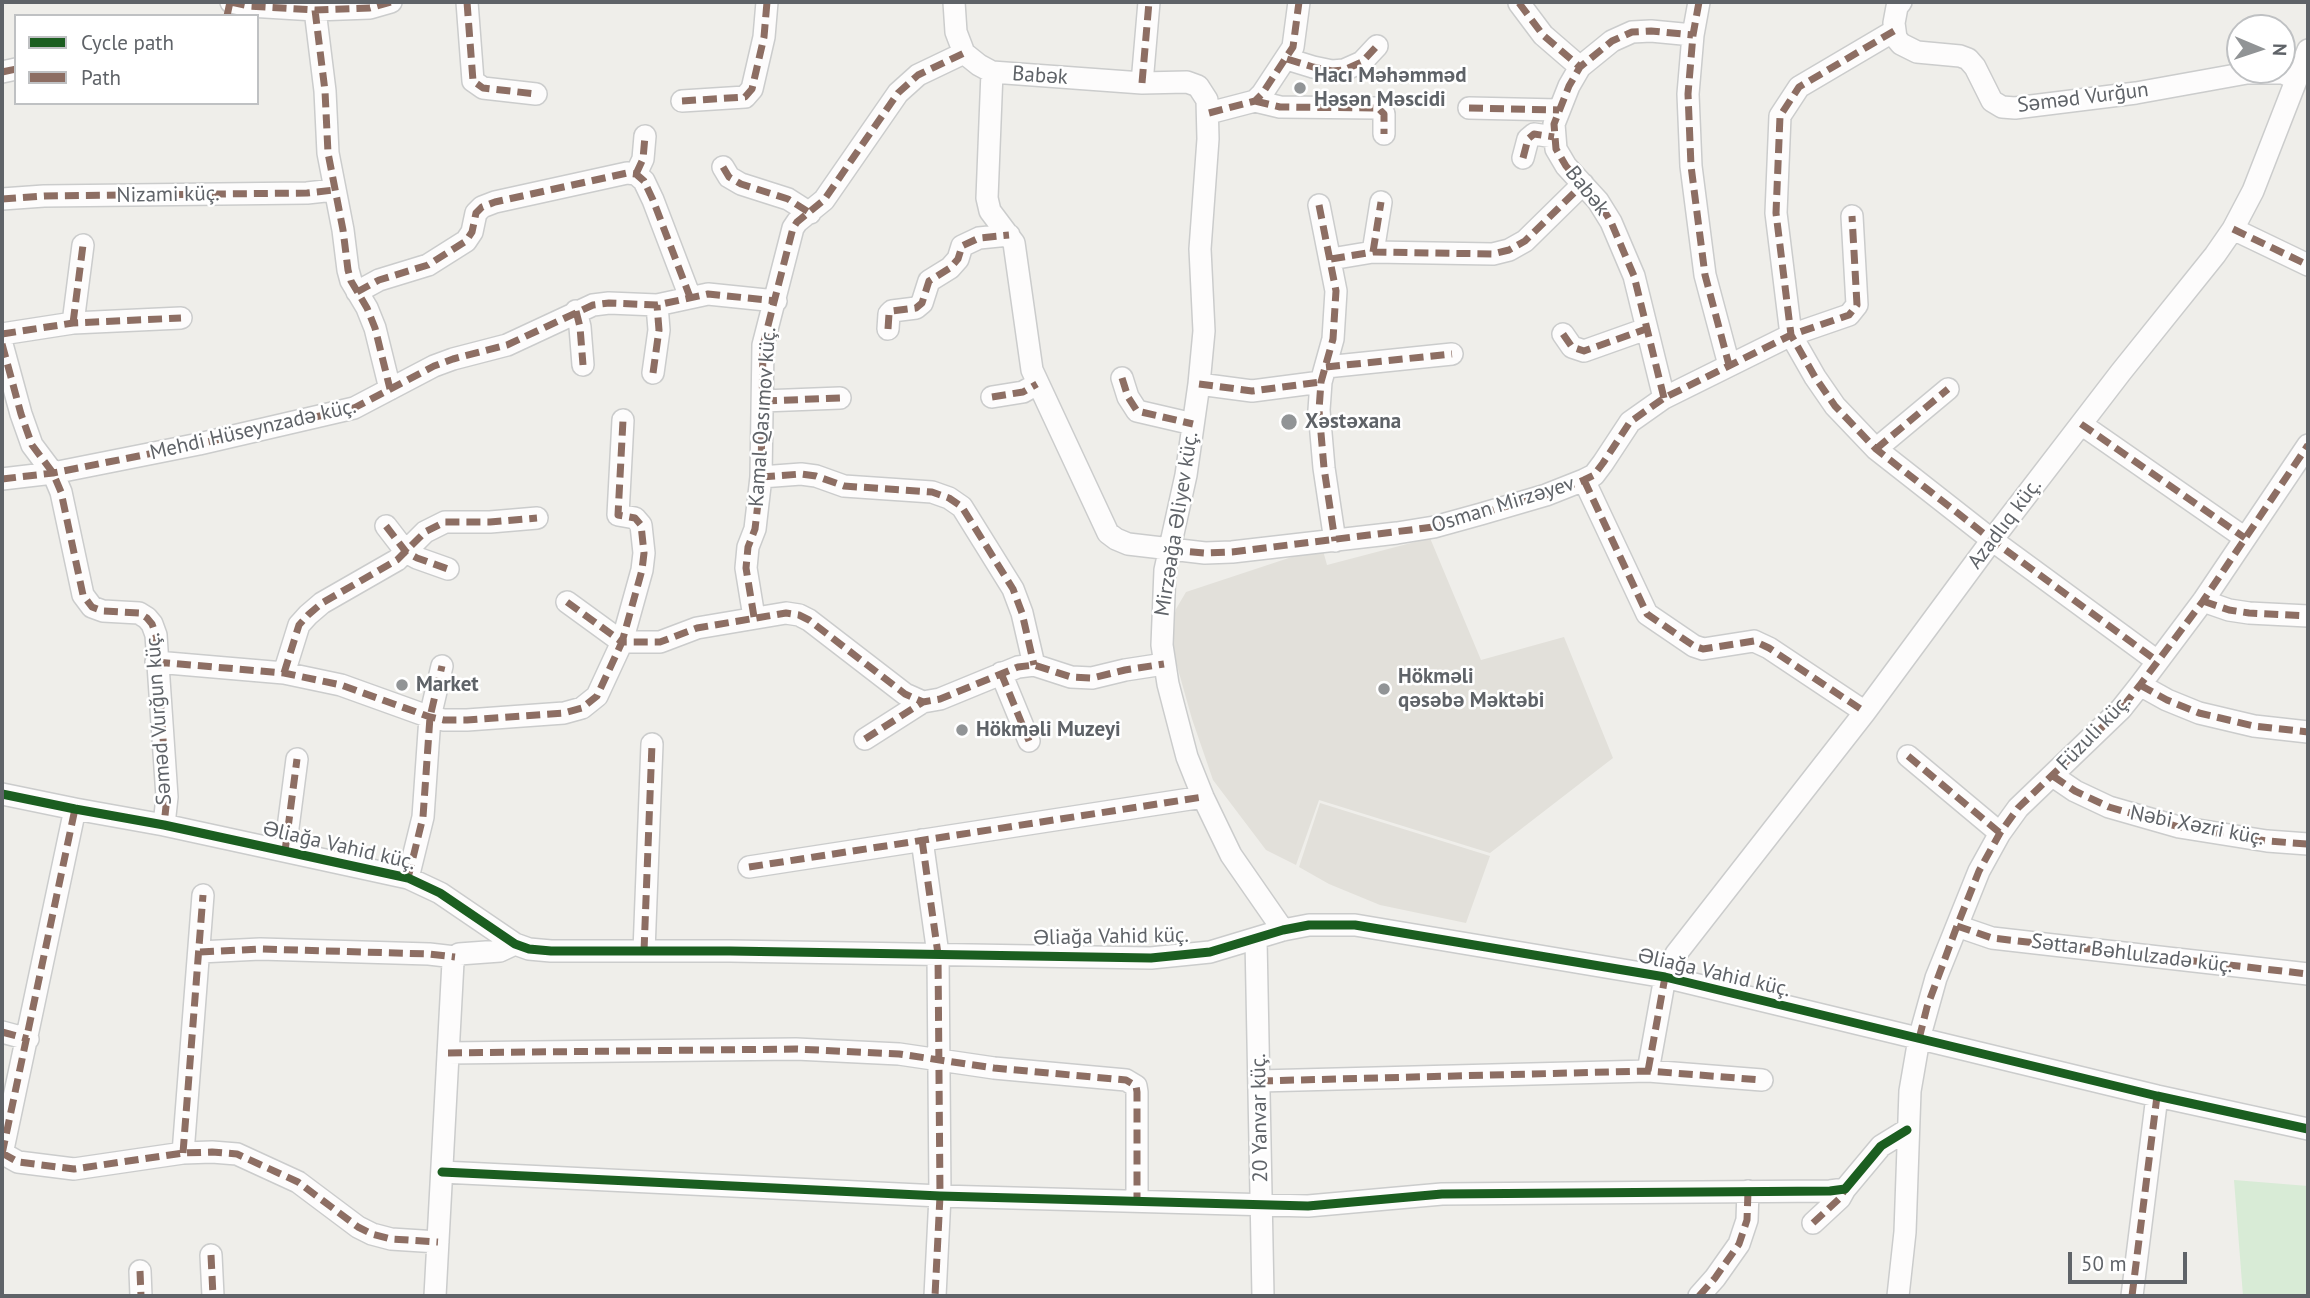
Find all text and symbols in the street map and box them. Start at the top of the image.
legend [14,14,259,105]
north arrow [2226,14,2296,84]
text: Cycle path [81,29,174,56]
text: N [2268,43,2292,56]
street label: Babək [1011,61,1069,91]
place label: Hacı Məhəmməd Həsən Məscidi [1314,63,1467,113]
text: Path [81,64,121,91]
street label: Səməd Vurğun [2016,77,2150,119]
marker: Hacı Məhəmməd Həsən Məscidi [1292,80,1308,96]
street label: Babək [1560,161,1614,221]
street label: Nizami küç. [116,182,220,208]
street label: Kamal Qasımov küç. [744,326,782,508]
street label: Mehdi Hüseynzadə küç. [147,394,359,466]
place label: Xəstəxana [1305,409,1401,435]
marker: Xəstəxana [1279,412,1299,432]
street label: Mirzəağa Əliyev küç. [1150,430,1204,618]
street label: Osman Mirzəyev [1429,471,1577,539]
street label: Azadlıq küç. [1963,474,2047,574]
street label: Səməd Vurğun küç. [140,632,178,806]
place label: Hökməli qəsəbə Məktəbi [1398,664,1544,714]
place label: Market [416,672,479,698]
marker: Market [394,677,410,693]
marker: Hökməli qəsəbə Məktəbi [1376,681,1392,697]
street label: Füzuli küç. [2052,690,2136,776]
place label: Hökməli Muzeyi [976,717,1121,743]
marker: Hökməli Muzeyi [954,722,970,738]
street label: Nəbi Xəzri küç. [2128,801,2266,851]
street label: Əliağa Vahid küç. [260,816,418,876]
street label: Əliağa Vahid küç. [1033,923,1189,951]
street label: Səttar Bəhlulzadə küç. [2030,929,2234,979]
street label: Əliağa Vahid küç. [1635,943,1793,1003]
street label: 20 Yanvar küç. [1246,1053,1274,1183]
scale bar [2072,1238,2191,1282]
text: 50 m [2081,1250,2127,1277]

